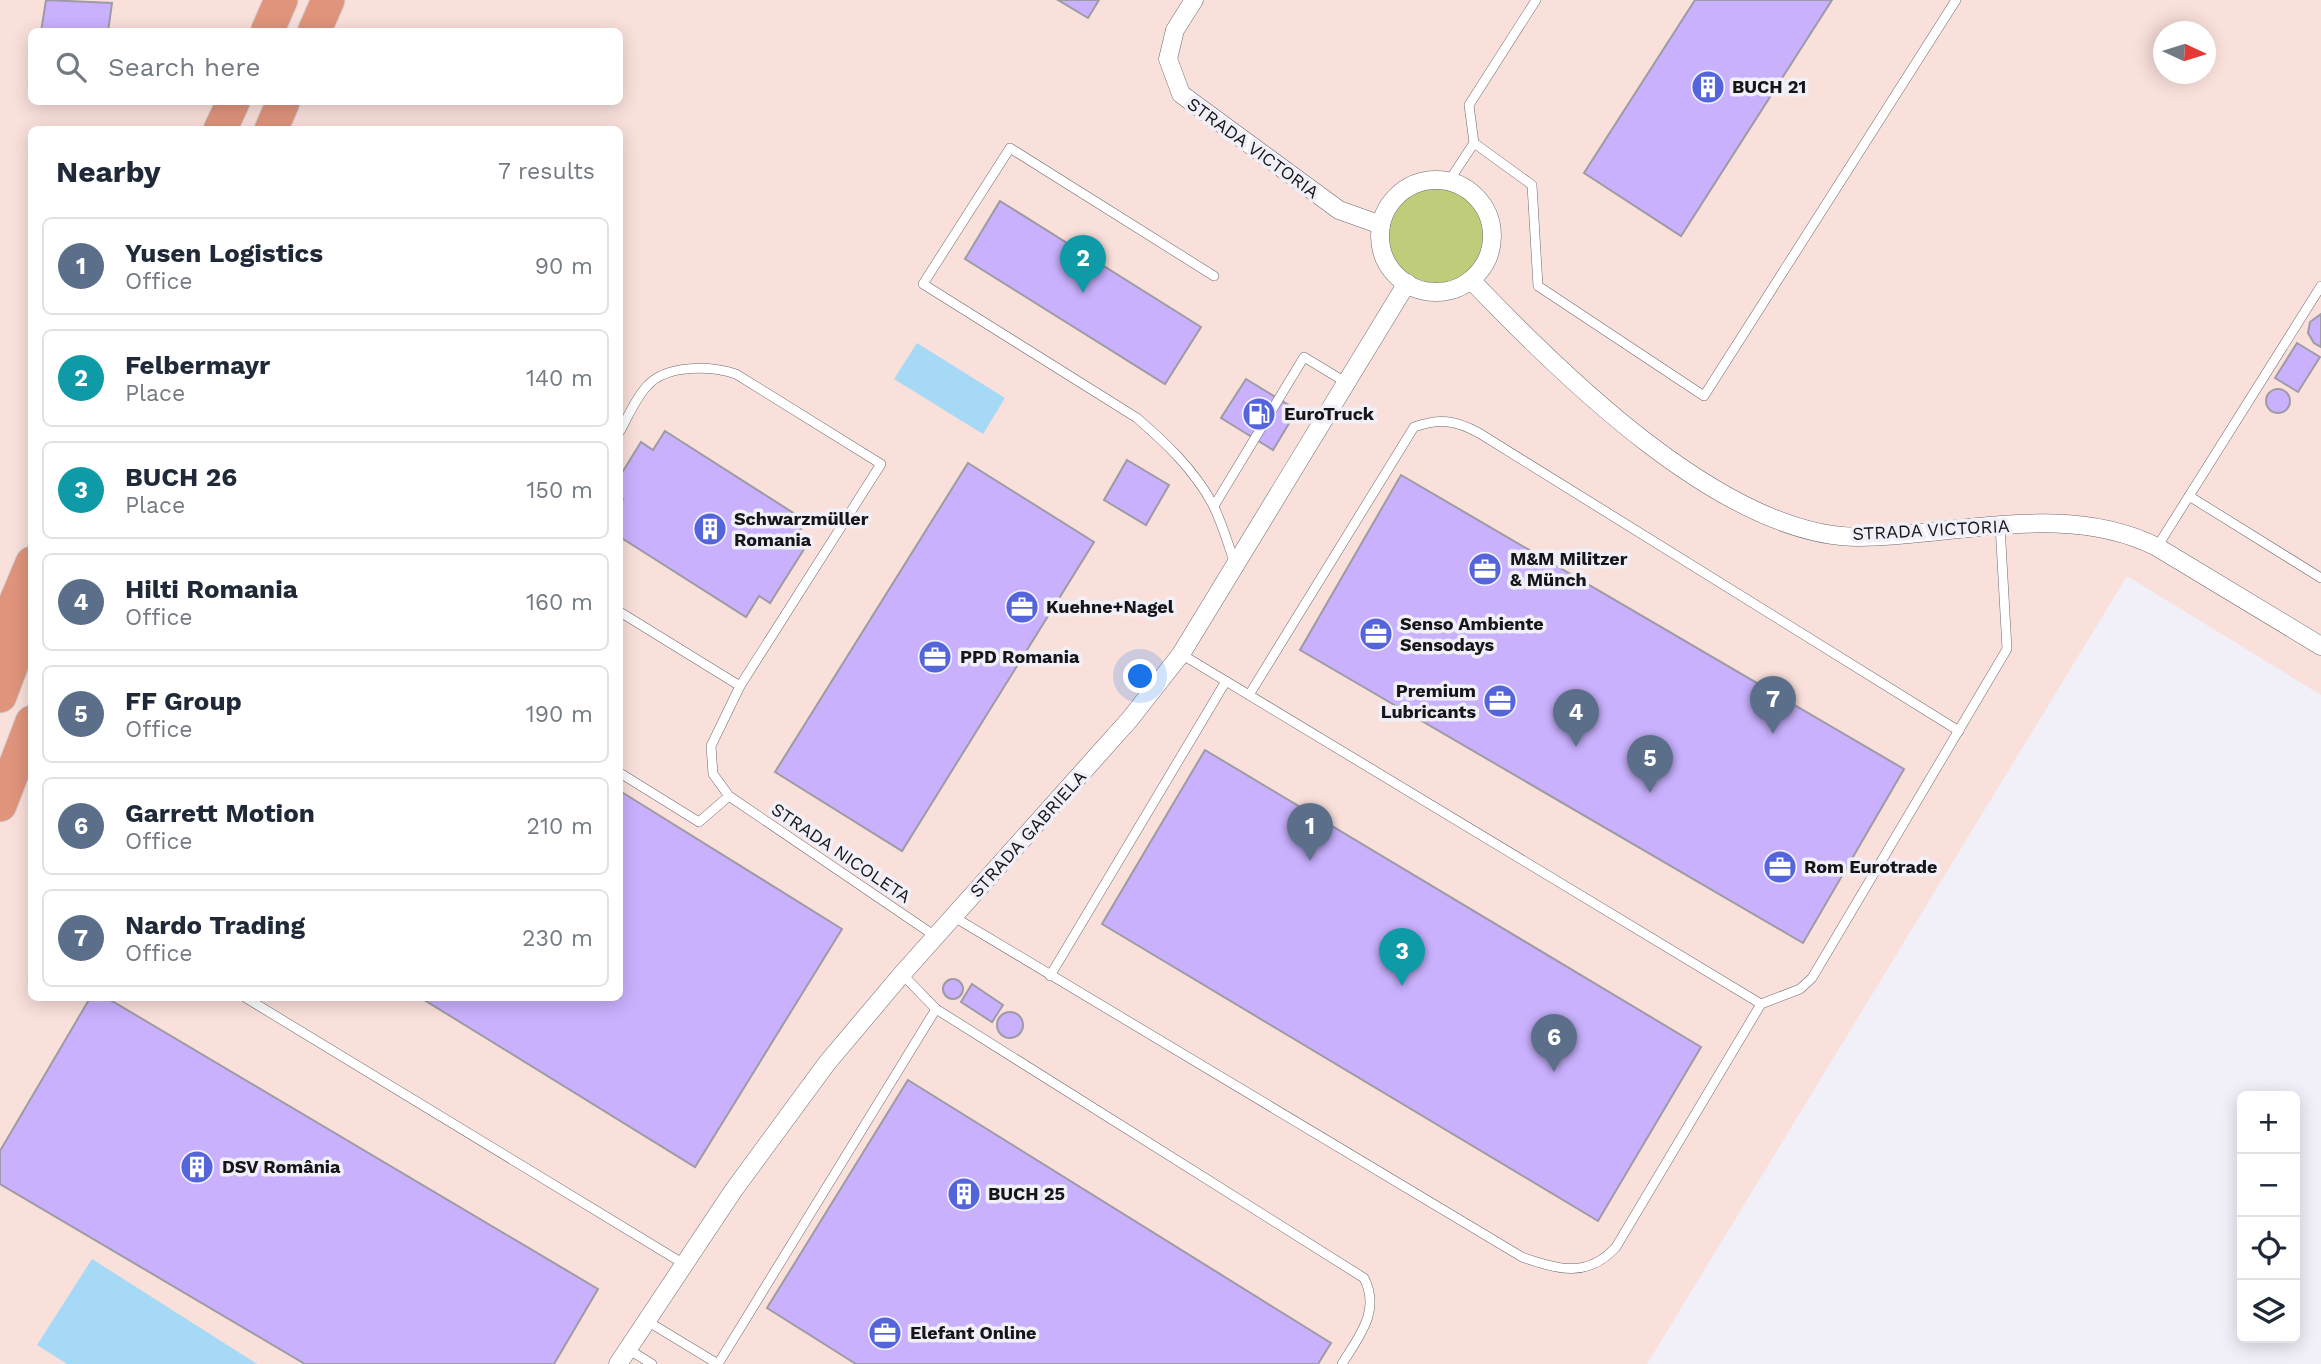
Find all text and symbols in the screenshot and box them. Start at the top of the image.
north arrow [2153,21,2216,84]
search box [28,28,623,105]
icon: search [52,48,90,86]
text: Search here [108,52,260,82]
building icon: BUCH 21 [1689,68,1727,106]
place label: BUCH 21 [1732,76,1806,97]
street label: STRADA VICTORIA [1183,93,1323,202]
text: Nearby [56,154,161,189]
text: 7 results [498,158,595,185]
pin: 2 [1060,235,1106,293]
text: Yusen Logistics [125,238,323,268]
text: 1 [76,253,86,280]
text: 90 m [535,253,593,280]
text: Office [125,268,193,295]
text: Felbermayr [125,350,270,380]
text: 2 [74,365,88,392]
text: 140 m [526,365,593,392]
text: Place [125,380,185,407]
fuel station icon: EuroTruck [1240,395,1278,433]
place label: EuroTruck [1284,403,1375,424]
text: BUCH 26 [125,462,237,492]
text: 3 [74,477,88,504]
text: 150 m [527,477,593,504]
text: Place [125,492,185,519]
place label: Schwarzmüller Romania [734,508,869,550]
building icon: Schwarzmüller Romania [691,510,729,548]
street label: STRADA VICTORIA [1852,515,2010,544]
place label: M&M Militzer & Münch [1510,548,1628,590]
office icon: M&M Militzer & Münch [1466,550,1504,588]
text: Hilti Romania [125,574,298,604]
office icon: Kuehne+Nagel [1003,588,1041,626]
text: 4 [74,589,88,616]
text: 160 m [526,589,593,616]
place label: Kuehne+Nagel [1046,596,1174,617]
text: Office [125,604,193,631]
place label: Senso Ambiente Sensodays [1400,613,1544,655]
office icon: Senso Ambiente Sensodays [1357,615,1395,653]
office icon: PPD Romania [916,638,954,676]
place label: PPD Romania [960,646,1080,667]
your location [1123,659,1157,693]
pin: 7 [1750,676,1796,734]
place label: Premium Lubricants [1381,680,1476,722]
office icon: Premium Lubricants [1481,682,1519,720]
text: FF Group [125,686,242,716]
pin: 4 [1553,689,1599,747]
text: 5 [74,701,88,728]
text: 190 m [526,701,593,728]
text: Office [125,716,193,743]
pin: 5 [1627,735,1673,793]
street label: STRADA GABRIELA [965,766,1090,902]
text: Garrett Motion [125,798,315,828]
street label: STRADA NICOLETA [768,798,915,907]
pin: 1 [1287,803,1333,861]
text: 6 [74,813,88,840]
text: 210 m [527,813,593,840]
text: Office [125,828,193,855]
office icon: Rom Eurotrade [1761,848,1799,886]
place label: Rom Eurotrade [1804,856,1937,877]
text: Nardo Trading [125,910,305,940]
text: 7 [74,925,88,952]
text: 230 m [522,925,593,952]
pin: 3 [1379,928,1425,986]
text: Office [125,940,193,967]
pin: 6 [1531,1014,1577,1072]
map controls [2237,1091,2300,1343]
button: + [2237,1091,2300,1154]
building icon: DSV România [178,1148,216,1186]
button: − [2237,1154,2300,1217]
place label: DSV România [222,1156,341,1177]
building icon: BUCH 25 [945,1175,983,1213]
place label: BUCH 25 [988,1183,1065,1204]
button: locate [2237,1217,2300,1280]
button: layers [2237,1280,2300,1343]
office icon: Elefant Online [866,1314,904,1352]
place label: Elefant Online [910,1322,1037,1343]

